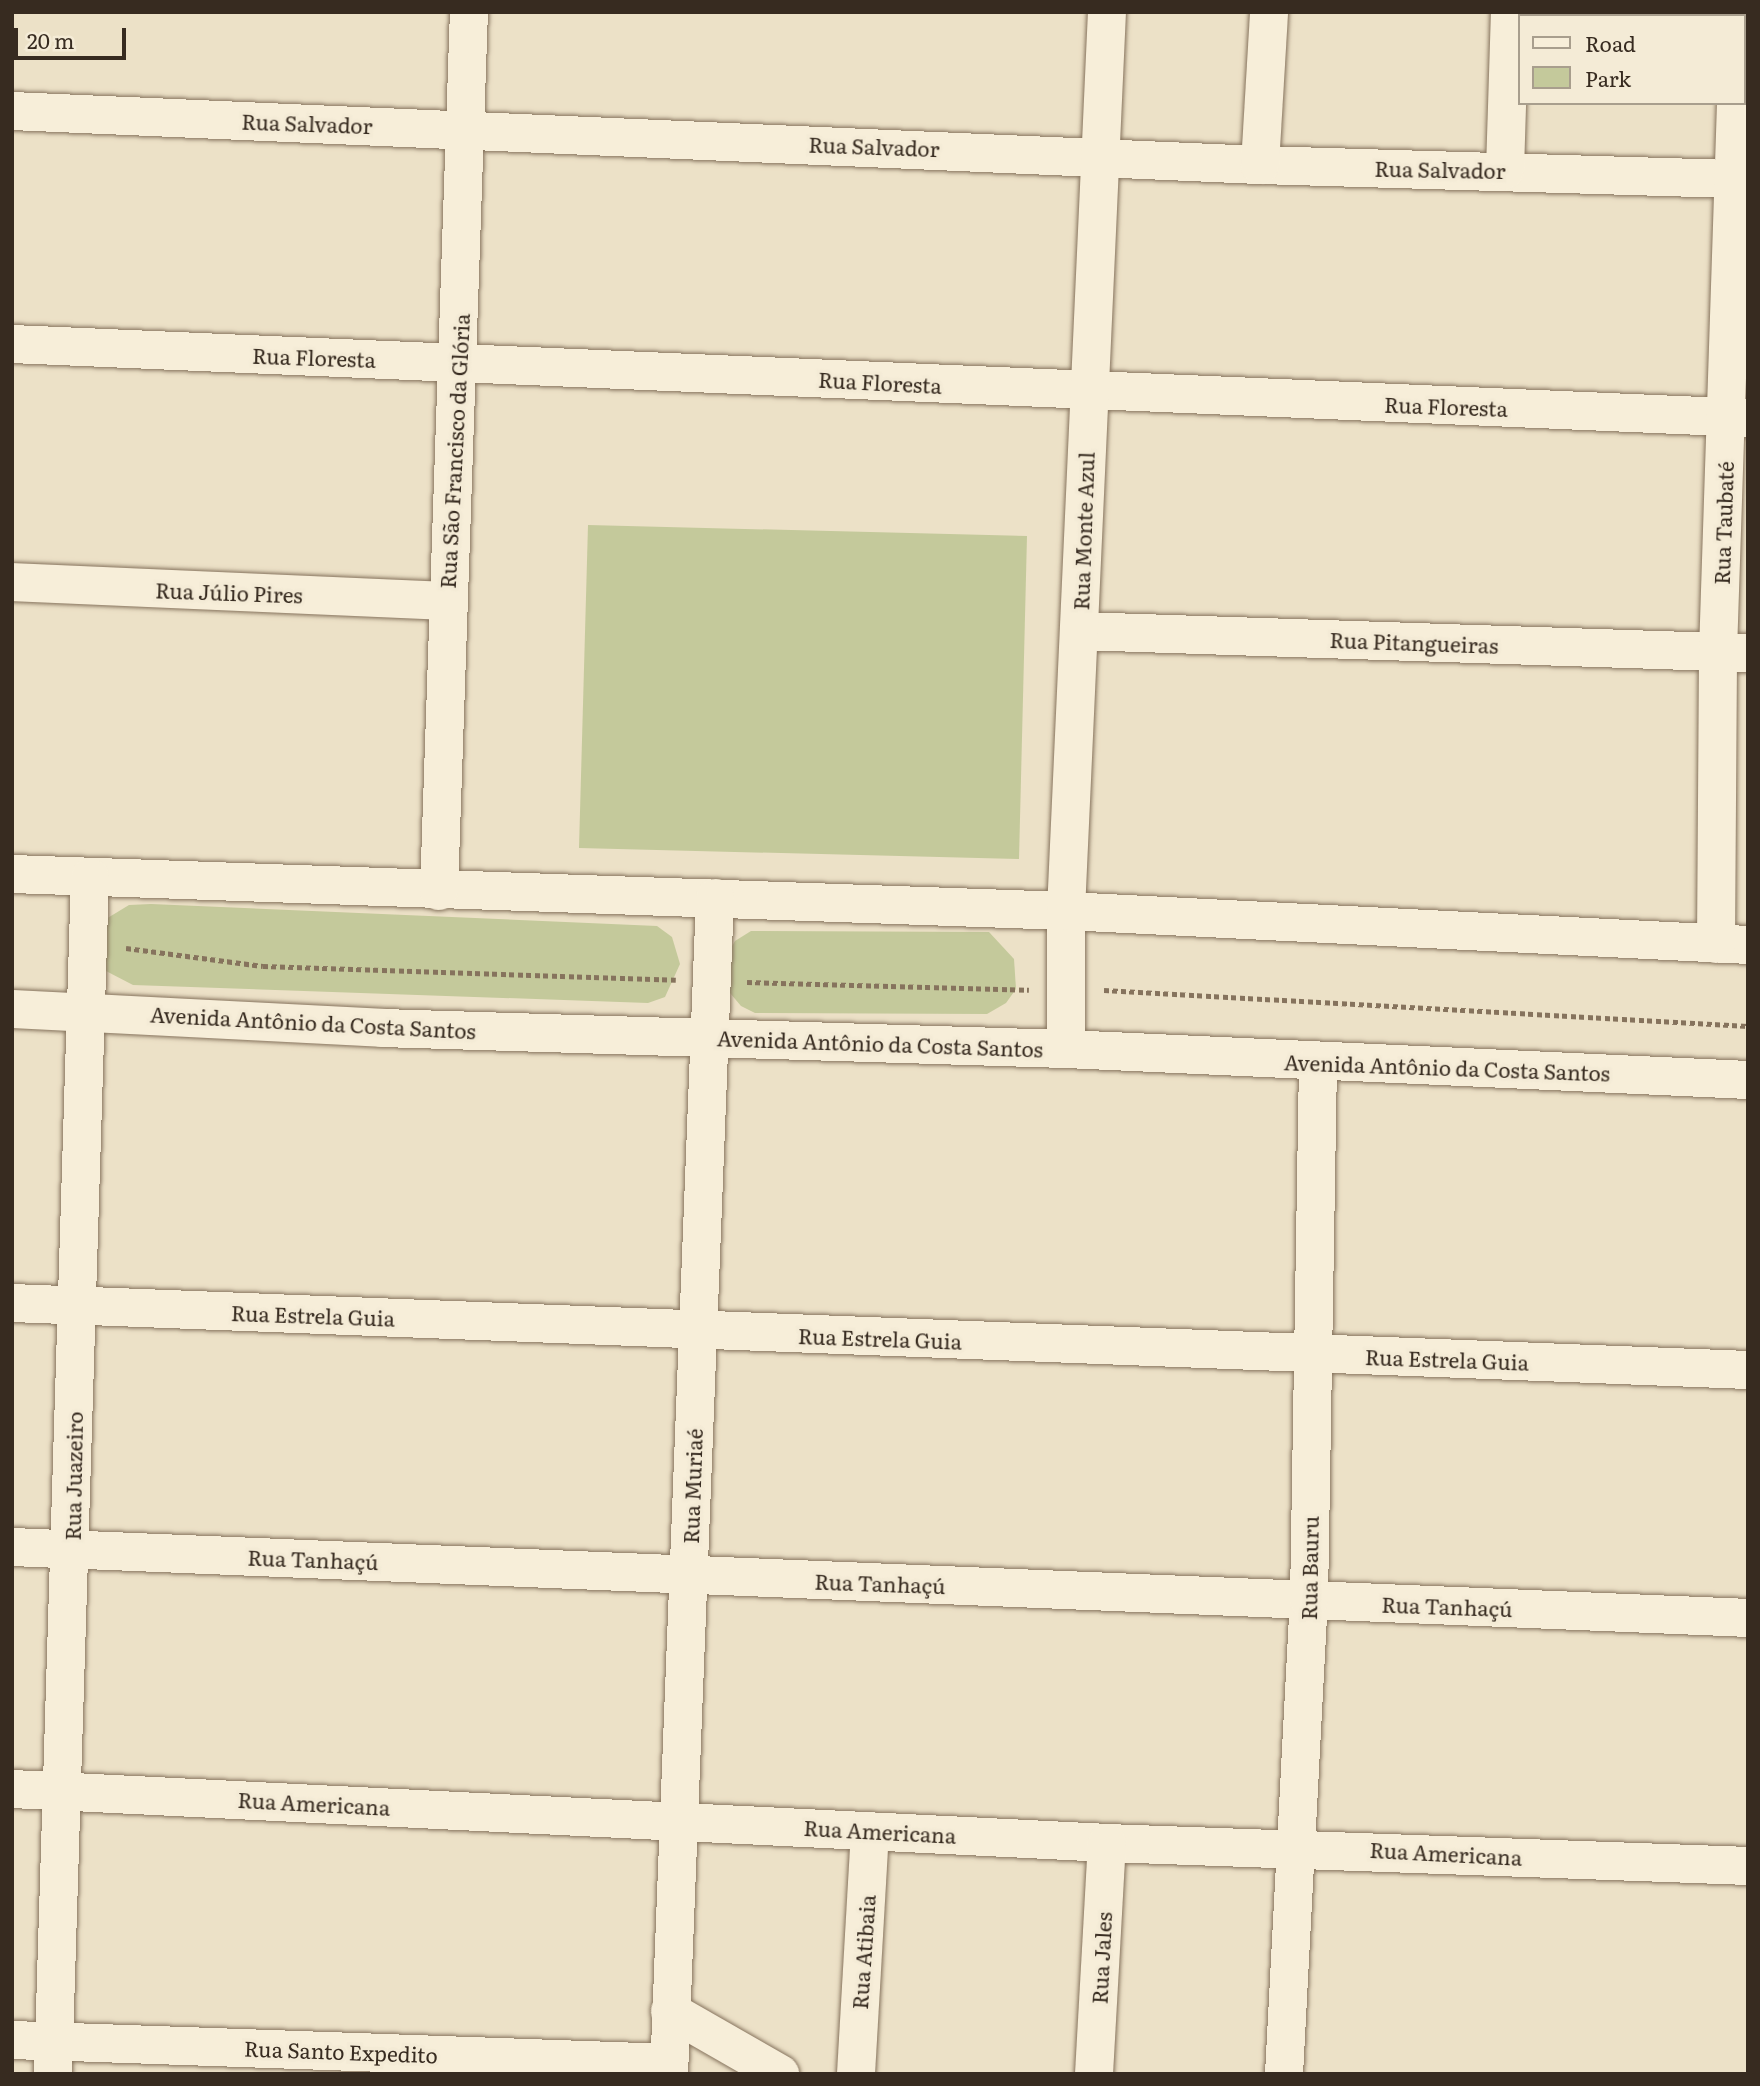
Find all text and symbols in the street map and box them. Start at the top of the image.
scale bar [18,14,130,58]
legend [1518,14,1746,105]
text: 20 m [27,24,74,55]
text: Road [1585,27,1636,58]
text: Park [1585,62,1631,93]
street label: Rua Salvador [241,108,373,138]
street label: Rua Salvador [808,131,940,161]
street label: Rua Salvador [1374,155,1506,183]
street label: Rua São Francisco da Glória [434,313,474,589]
street label: Rua Floresta [252,342,376,372]
street label: Rua Floresta [818,366,942,398]
street label: Rua Floresta [1384,391,1508,421]
street label: Rua Monte Azul [1068,451,1098,611]
street label: Rua Taubaté [1708,461,1738,585]
street label: Rua Júlio Pires [155,577,303,607]
street label: Rua Pitangueiras [1329,626,1499,658]
street label: Avenida Antônio da Costa Santos [149,1001,477,1043]
street label: Avenida Antônio da Costa Santos [717,1025,1043,1061]
street label: Avenida Antônio da Costa Santos [1284,1049,1610,1085]
street label: Rua Estrela Guia [231,1300,395,1330]
street label: Rua Estrela Guia [798,1323,962,1353]
street label: Rua Estrela Guia [1365,1344,1529,1374]
street label: Rua Juazeiro [59,1411,87,1541]
street label: Rua Muriaé [677,1428,707,1544]
street label: Rua Bauru [1295,1516,1323,1620]
street label: Rua Tanhaçú [247,1544,379,1574]
street label: Rua Tanhaçú [814,1568,946,1598]
street label: Rua Tanhaçú [1381,1591,1513,1621]
street label: Rua Americana [237,1786,391,1820]
street label: Rua Americana [803,1814,957,1848]
street label: Rua Americana [1369,1836,1523,1870]
street label: Rua Atibaia [846,1894,880,2010]
street label: Rua Jales [1086,1911,1116,2005]
street label: Rua Santo Expedito [244,2035,438,2067]

